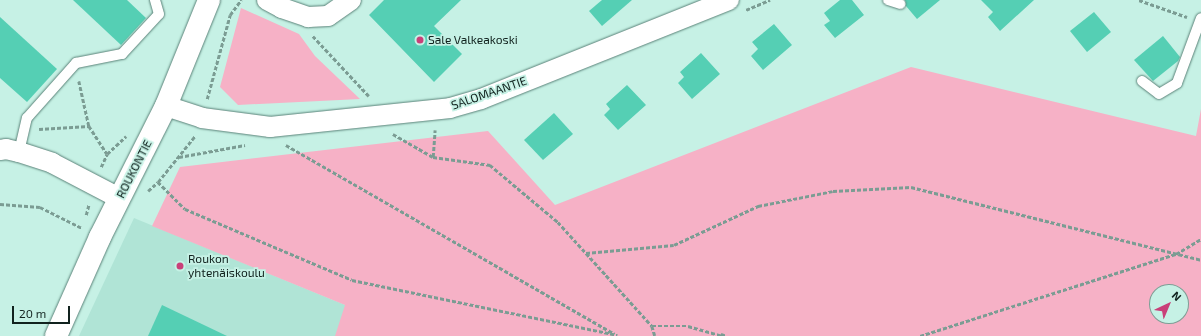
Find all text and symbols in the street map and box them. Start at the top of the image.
place label: Sale Valkeakoski [428,33,518,47]
marker: Sale Valkeakoski [415,35,425,45]
street label: SALOMAANTIE [449,73,529,113]
street label: ROUKONTIE [113,137,155,201]
place label: Roukon yhtenäiskoulu [188,252,265,280]
marker: Roukon yhtenäiskoulu [175,261,185,271]
north arrow [1149,284,1189,324]
text: N [1170,288,1184,303]
scale bar [14,298,72,324]
text: 20 m [19,306,46,320]

